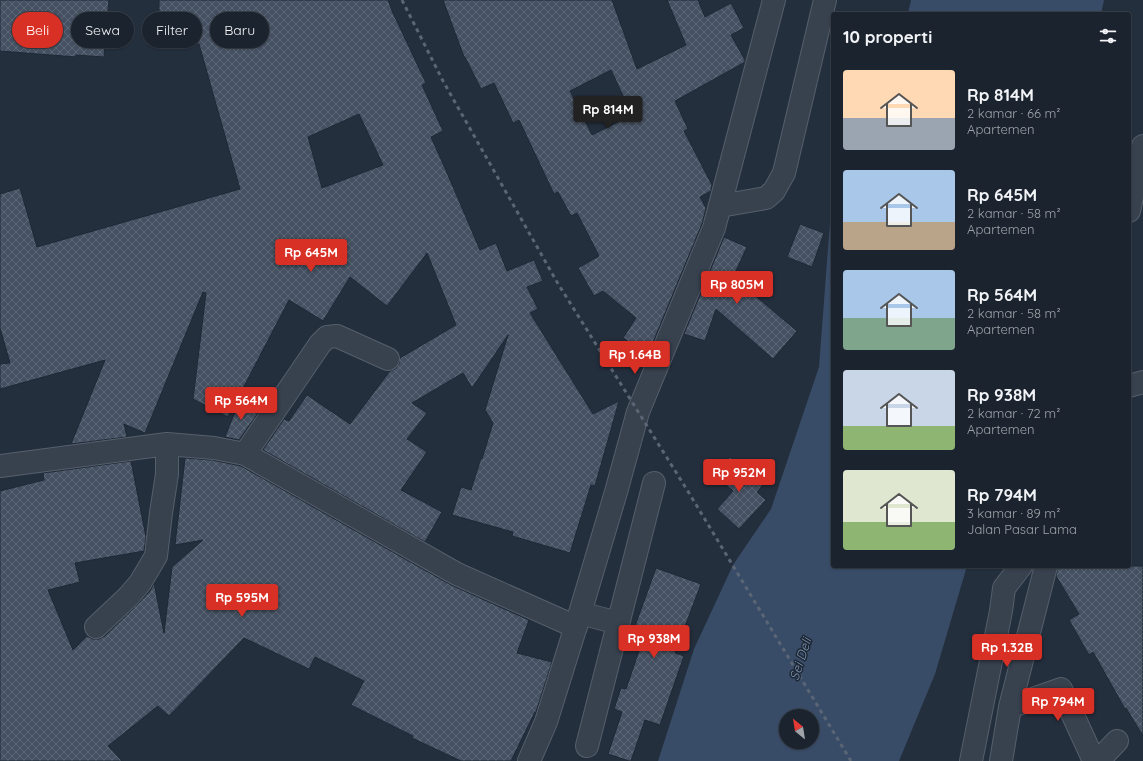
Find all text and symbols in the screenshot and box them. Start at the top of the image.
chip: Beli [12,12,63,48]
chip: Sewa [71,12,134,48]
chip: Filter [142,12,202,48]
chip: Baru [210,12,269,48]
icon: filters [1097,25,1119,47]
text: 10 properti [843,26,932,47]
text: Rp 814M [967,84,1034,105]
icon: home [875,86,923,134]
pin: Rp 814M [571,96,645,130]
text: Rp 814M [582,101,634,117]
text: 2 kamar · 66 m² [967,105,1060,121]
text: Apartemen [967,121,1035,137]
text: Rp 645M [967,184,1037,205]
icon: home [875,186,923,234]
text: 2 kamar · 58 m² [967,205,1061,221]
text: Apartemen [967,221,1035,237]
pin: Rp 645M [274,239,348,273]
text: Rp 645M [284,244,338,260]
pin: Rp 805M [700,271,774,305]
text: Rp 805M [710,276,764,292]
text: Rp 564M [967,284,1037,305]
icon: home [875,286,923,334]
text: 2 kamar · 58 m² [967,305,1061,321]
text: Apartemen [967,321,1035,337]
pin: Rp 1.64B [594,341,676,375]
text: Rp 1.64B [609,346,661,362]
text: Rp 938M [967,384,1036,405]
icon: home [875,386,923,434]
pin: Rp 564M [204,387,278,421]
text: Rp 564M [214,392,268,408]
text: 2 kamar · 72 m² [967,405,1060,421]
text: Apartemen [967,421,1035,437]
pin: Rp 952M [702,459,776,493]
text: Rp 952M [712,464,766,480]
text: Rp 794M [967,484,1037,505]
icon: home [875,486,923,534]
text: 3 kamar · 89 m² [967,505,1060,521]
text: Jalan Pasar Lama [967,521,1077,537]
pin: Rp 595M [205,584,279,618]
text: Rp 595M [215,589,269,605]
pin: Rp 938M [617,625,691,659]
text: Rp 938M [628,630,680,646]
water label: Sei Deli [786,634,815,682]
pin: Rp 1.32B [966,634,1048,668]
text: Rp 1.32B [981,639,1033,655]
pin: Rp 794M [1021,688,1095,722]
text: Rp 794M [1031,693,1085,709]
north arrow [779,709,819,749]
map controls [779,709,819,749]

